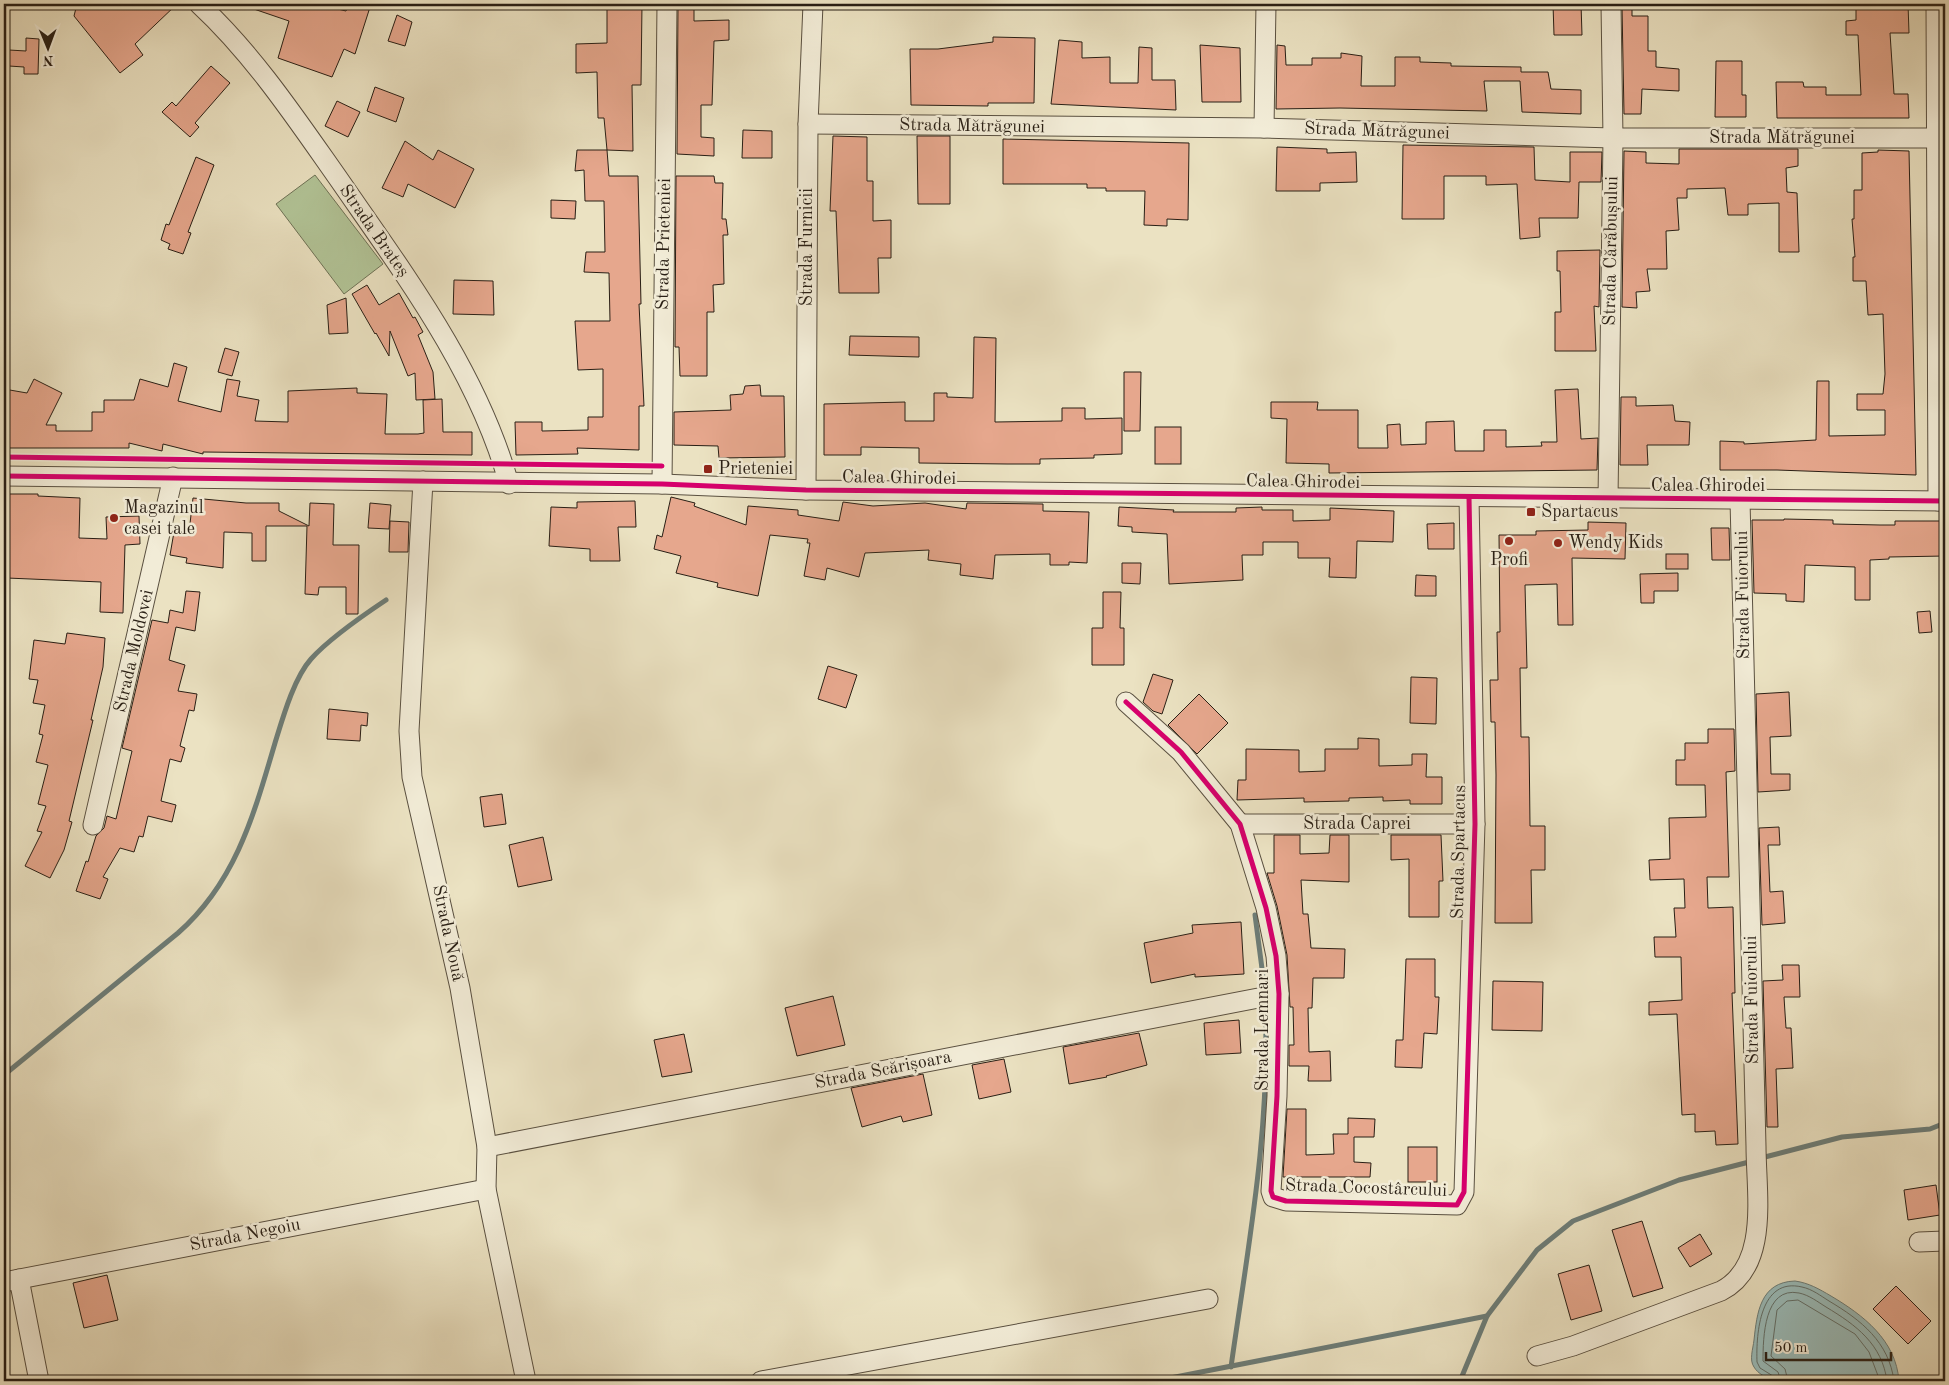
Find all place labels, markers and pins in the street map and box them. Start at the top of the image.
place label: Prieteniei [718,460,793,478]
marker: Prieteniei [702,463,714,475]
place label: Magazinul casei tale [124,499,204,538]
place label: Spartacus [1541,503,1618,521]
marker: Spartacus [1525,506,1537,518]
marker: Magazinul casei tale [108,512,120,524]
place label: Wendy Kids [1568,534,1663,552]
marker: Profi [1503,535,1515,547]
marker: Wendy Kids [1552,537,1564,549]
place label: Profi [1490,551,1528,569]

